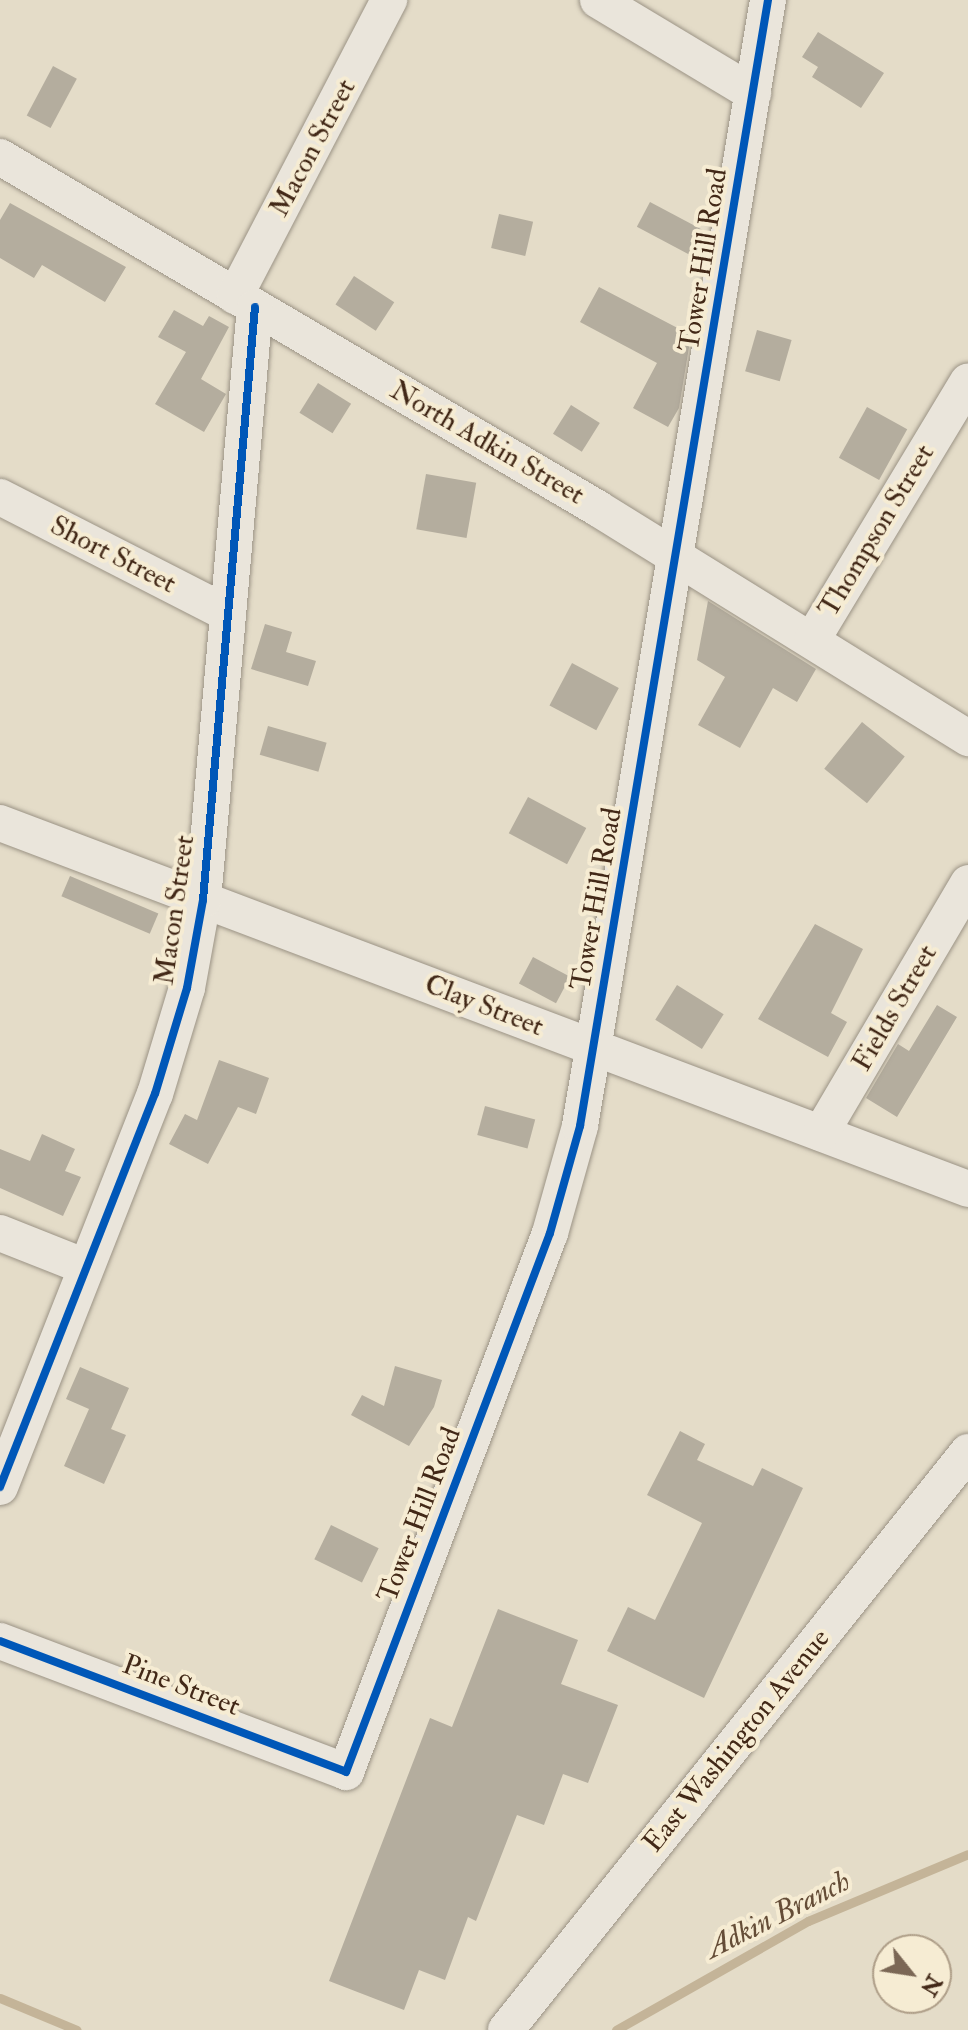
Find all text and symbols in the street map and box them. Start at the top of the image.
street label: Macon Street [263,73,363,223]
street label: Tower Hill Road [673,166,735,354]
street label: North Adkin Street [384,374,590,512]
street label: Thompson Street [812,438,942,624]
street label: Short Street [45,509,181,601]
street label: Tower Hill Road [564,805,630,993]
street label: Macon Street [148,833,202,987]
street label: Fields Street [845,939,945,1077]
street label: Clay Street [420,968,548,1044]
street label: Tower Hill Road [371,1423,469,1607]
street label: East Washington Avenue [637,1623,837,1859]
street label: Pine Street [117,1648,245,1724]
water label: Adkin Branch [700,1863,856,1967]
north arrow [872,1934,952,2014]
text: N [914,1969,948,2001]

